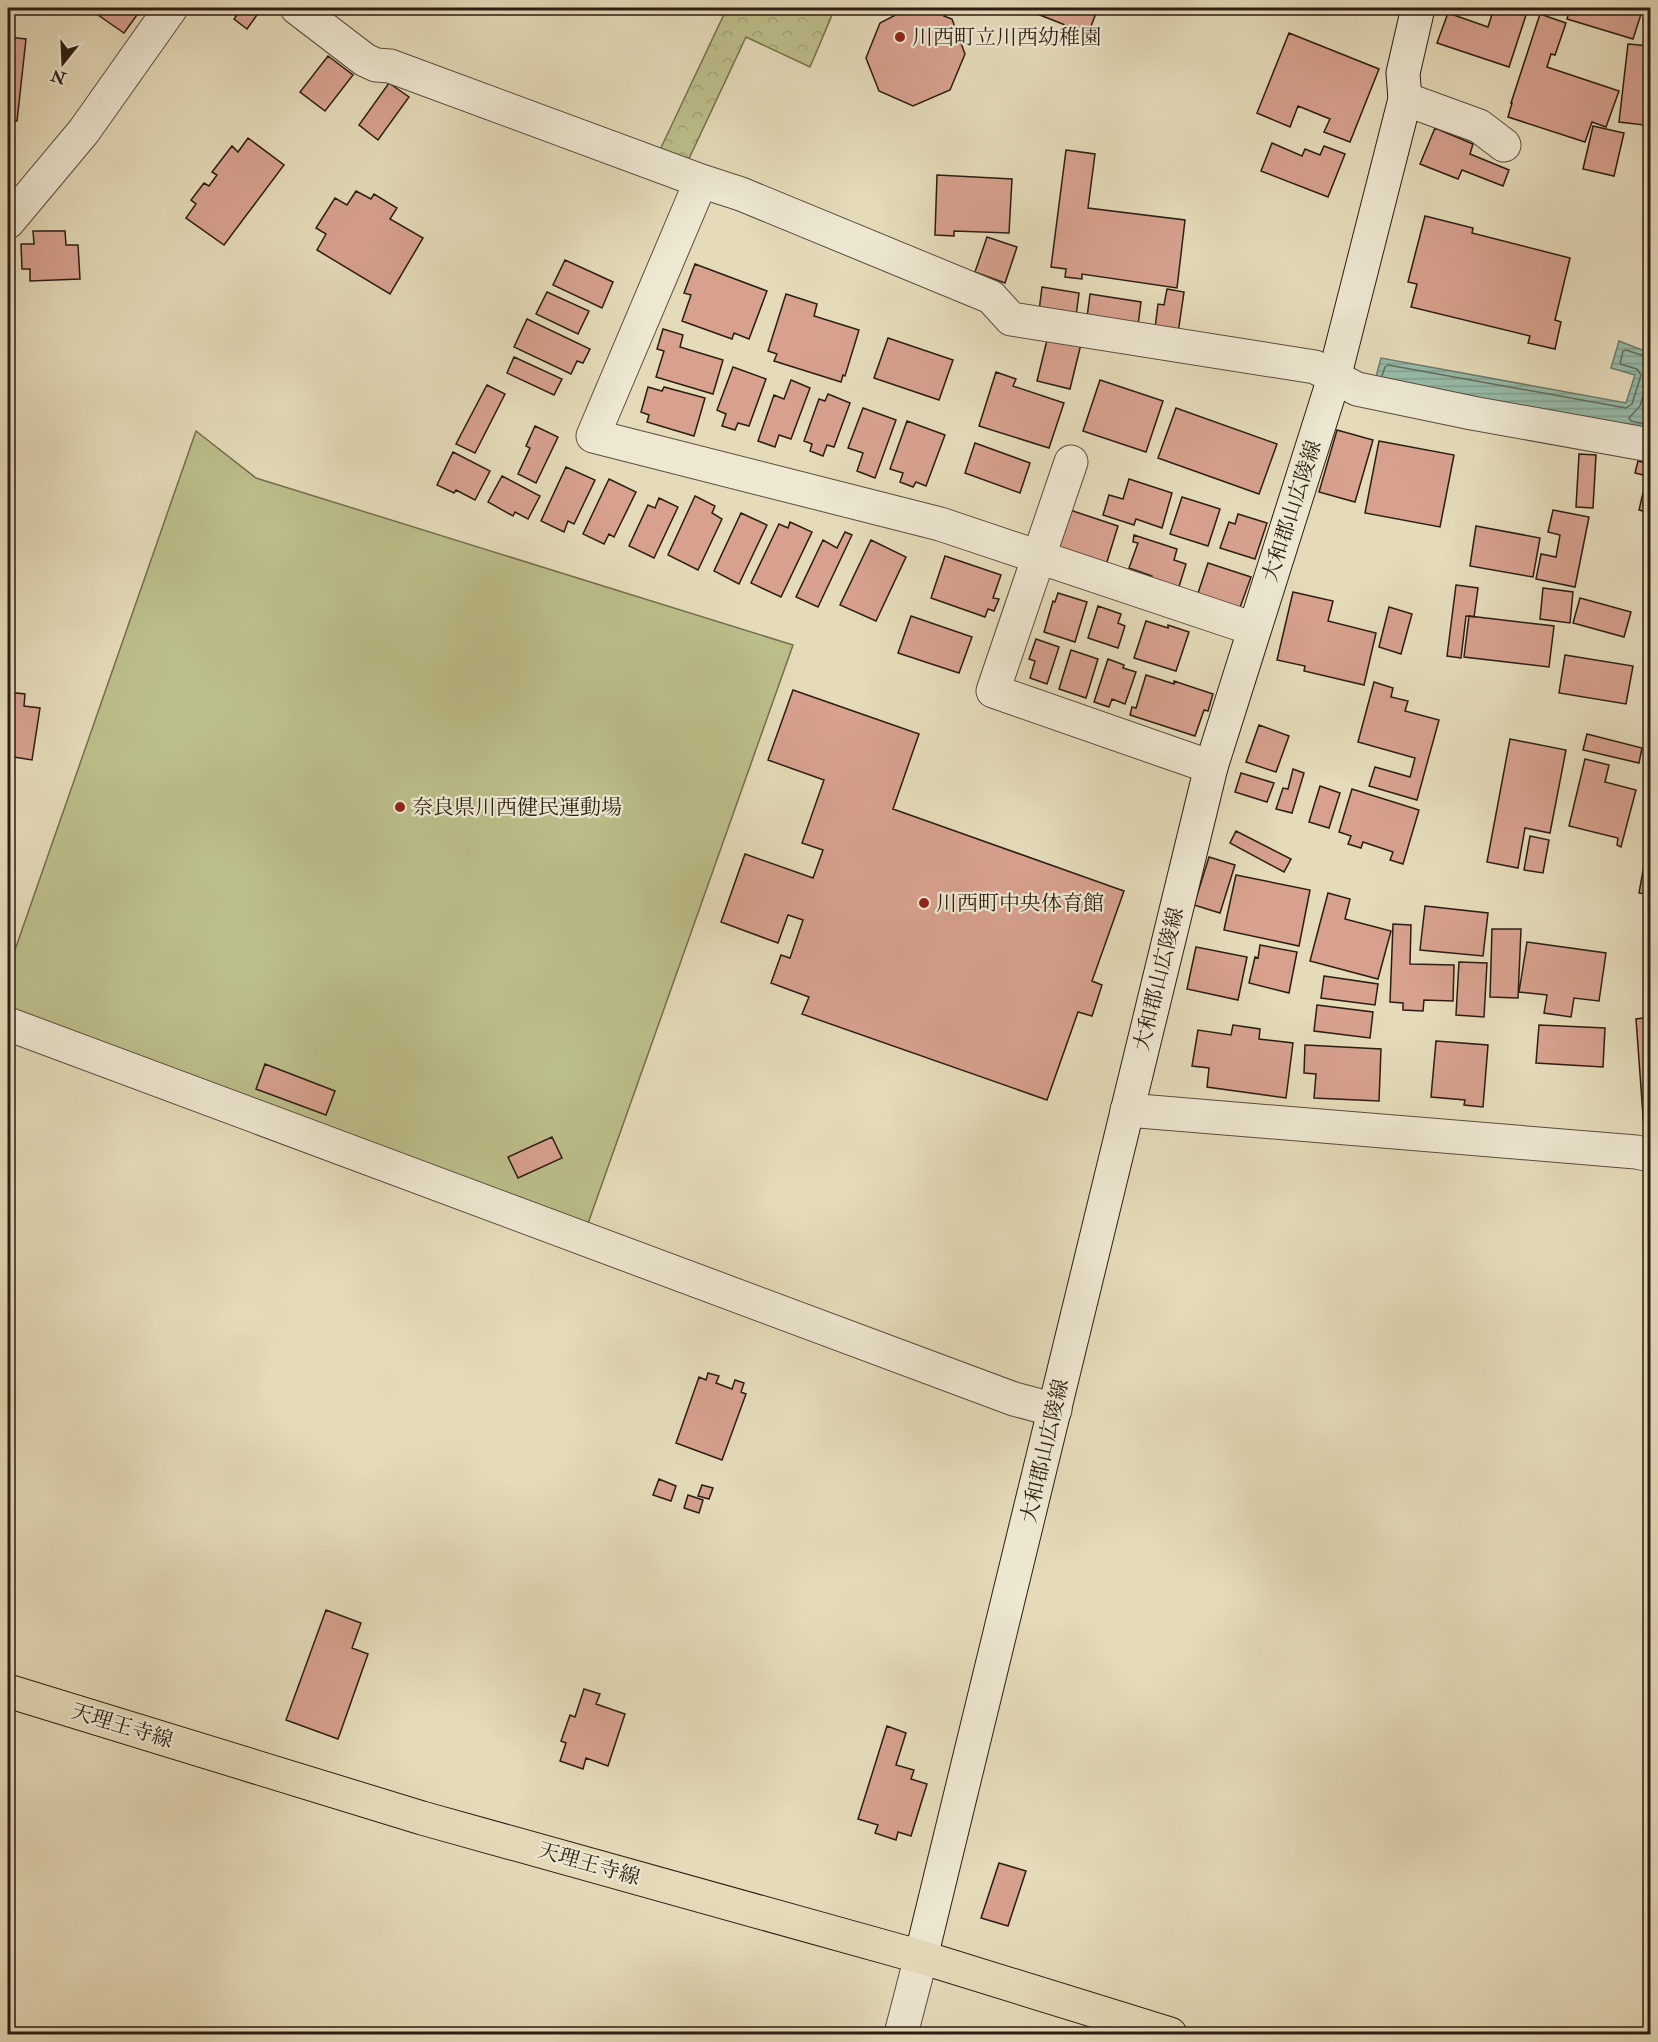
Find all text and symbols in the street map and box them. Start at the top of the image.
place label: 川西町立川西幼稚園 [912,24,1101,51]
marker: 川西町立川西幼稚園 [893,30,907,44]
north arrow [33,33,93,93]
text: N [48,64,70,88]
street label: 大和郡山広陵線 [1256,437,1328,585]
place label: 奈良県川西健民運動場 [412,794,622,821]
marker: 奈良県川西健民運動場 [393,800,407,814]
place label: 川西町中央体育館 [936,890,1104,917]
marker: 川西町中央体育館 [917,896,931,910]
street label: 大和郡山広陵線 [1128,904,1190,1054]
street label: 大和郡山広陵線 [1015,1376,1075,1526]
street label: 天理王寺線 [68,1698,176,1754]
street label: 天理王寺線 [535,1837,643,1891]

